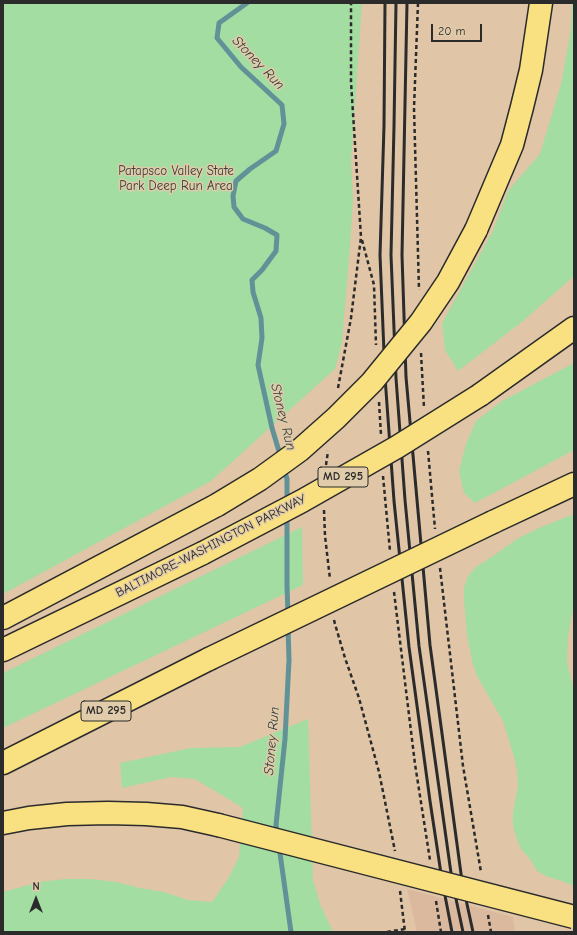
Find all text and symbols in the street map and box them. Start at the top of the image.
scale bar [433,16,484,42]
text: 20 m [438,24,466,38]
water label: Stoney Run [228,33,288,93]
park label: Patapsco Valley State Park Deep Run Area [118,163,234,194]
water label: Stoney Run [267,382,299,452]
road number: MD 295 [318,467,368,487]
street label: BALTIMORE-WASHINGTON PARKWAY [113,491,309,601]
road number: MD 295 [81,701,131,721]
water label: Stoney Run [261,706,283,776]
north arrow [16,879,56,919]
text: N [32,880,40,893]

